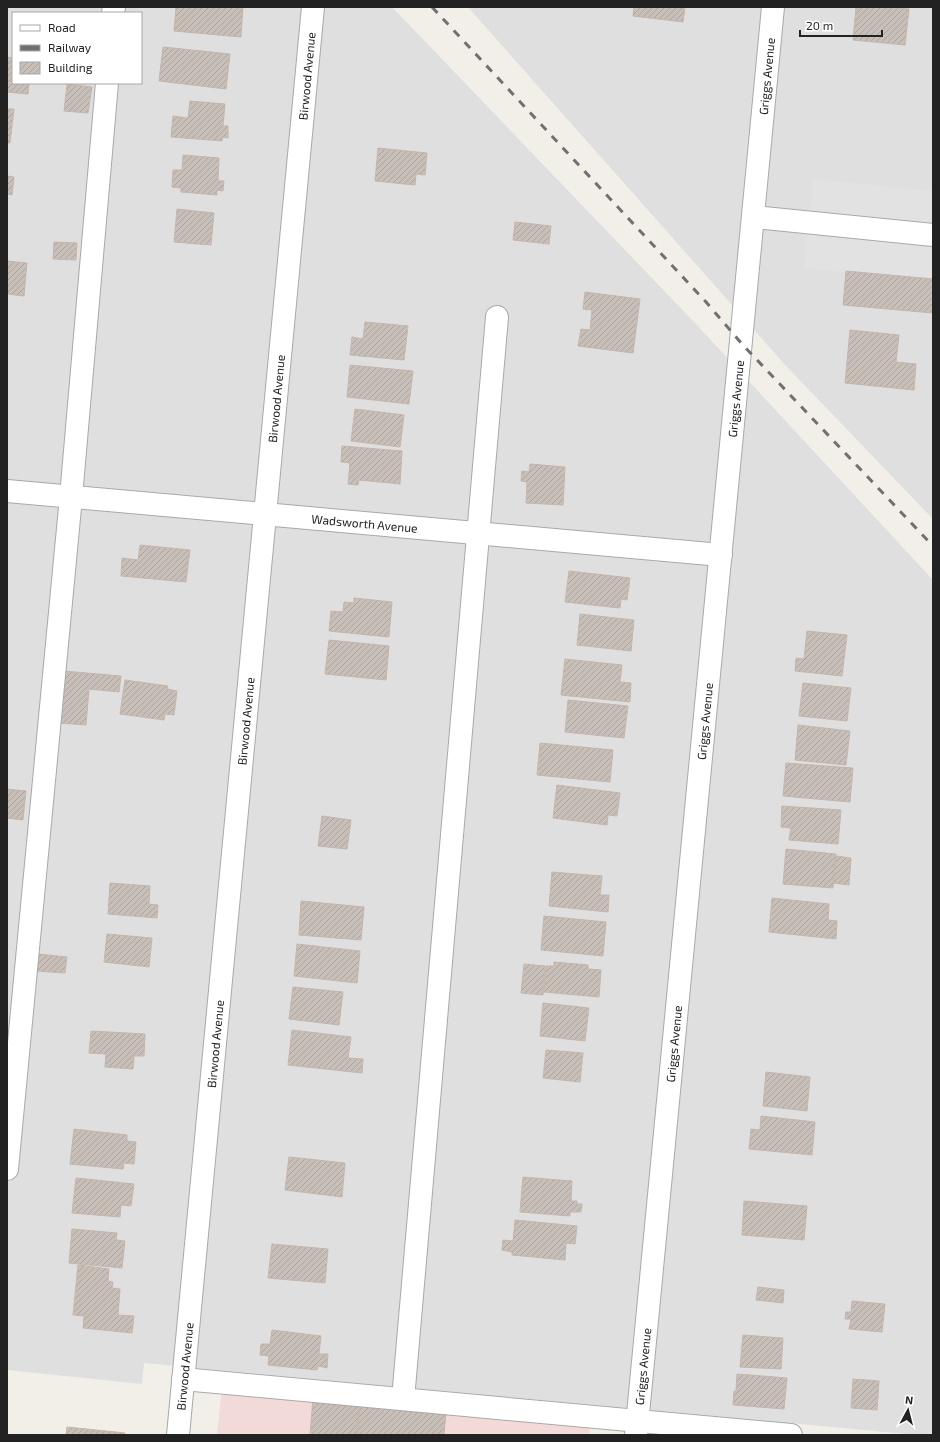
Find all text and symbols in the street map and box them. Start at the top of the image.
legend [12,12,142,84]
scale bar [800,12,882,38]
text: 20 m [806,18,833,32]
text: Road [48,20,76,34]
street label: Birwood Avenue [295,31,318,121]
street label: Griggs Avenue [756,37,777,115]
text: Railway [48,40,92,54]
text: Building [48,60,93,74]
street label: Birwood Avenue [265,354,287,443]
street label: Griggs Avenue [725,360,746,438]
street label: Wadsworth Avenue [311,511,418,535]
street label: Birwood Avenue [234,677,257,766]
street label: Griggs Avenue [694,682,715,761]
street label: Birwood Avenue [204,999,226,1088]
street label: Griggs Avenue [663,1005,684,1083]
street label: Birwood Avenue [173,1322,196,1411]
street label: Griggs Avenue [632,1327,653,1406]
north arrow [888,1390,928,1430]
text: N [905,1393,914,1407]

